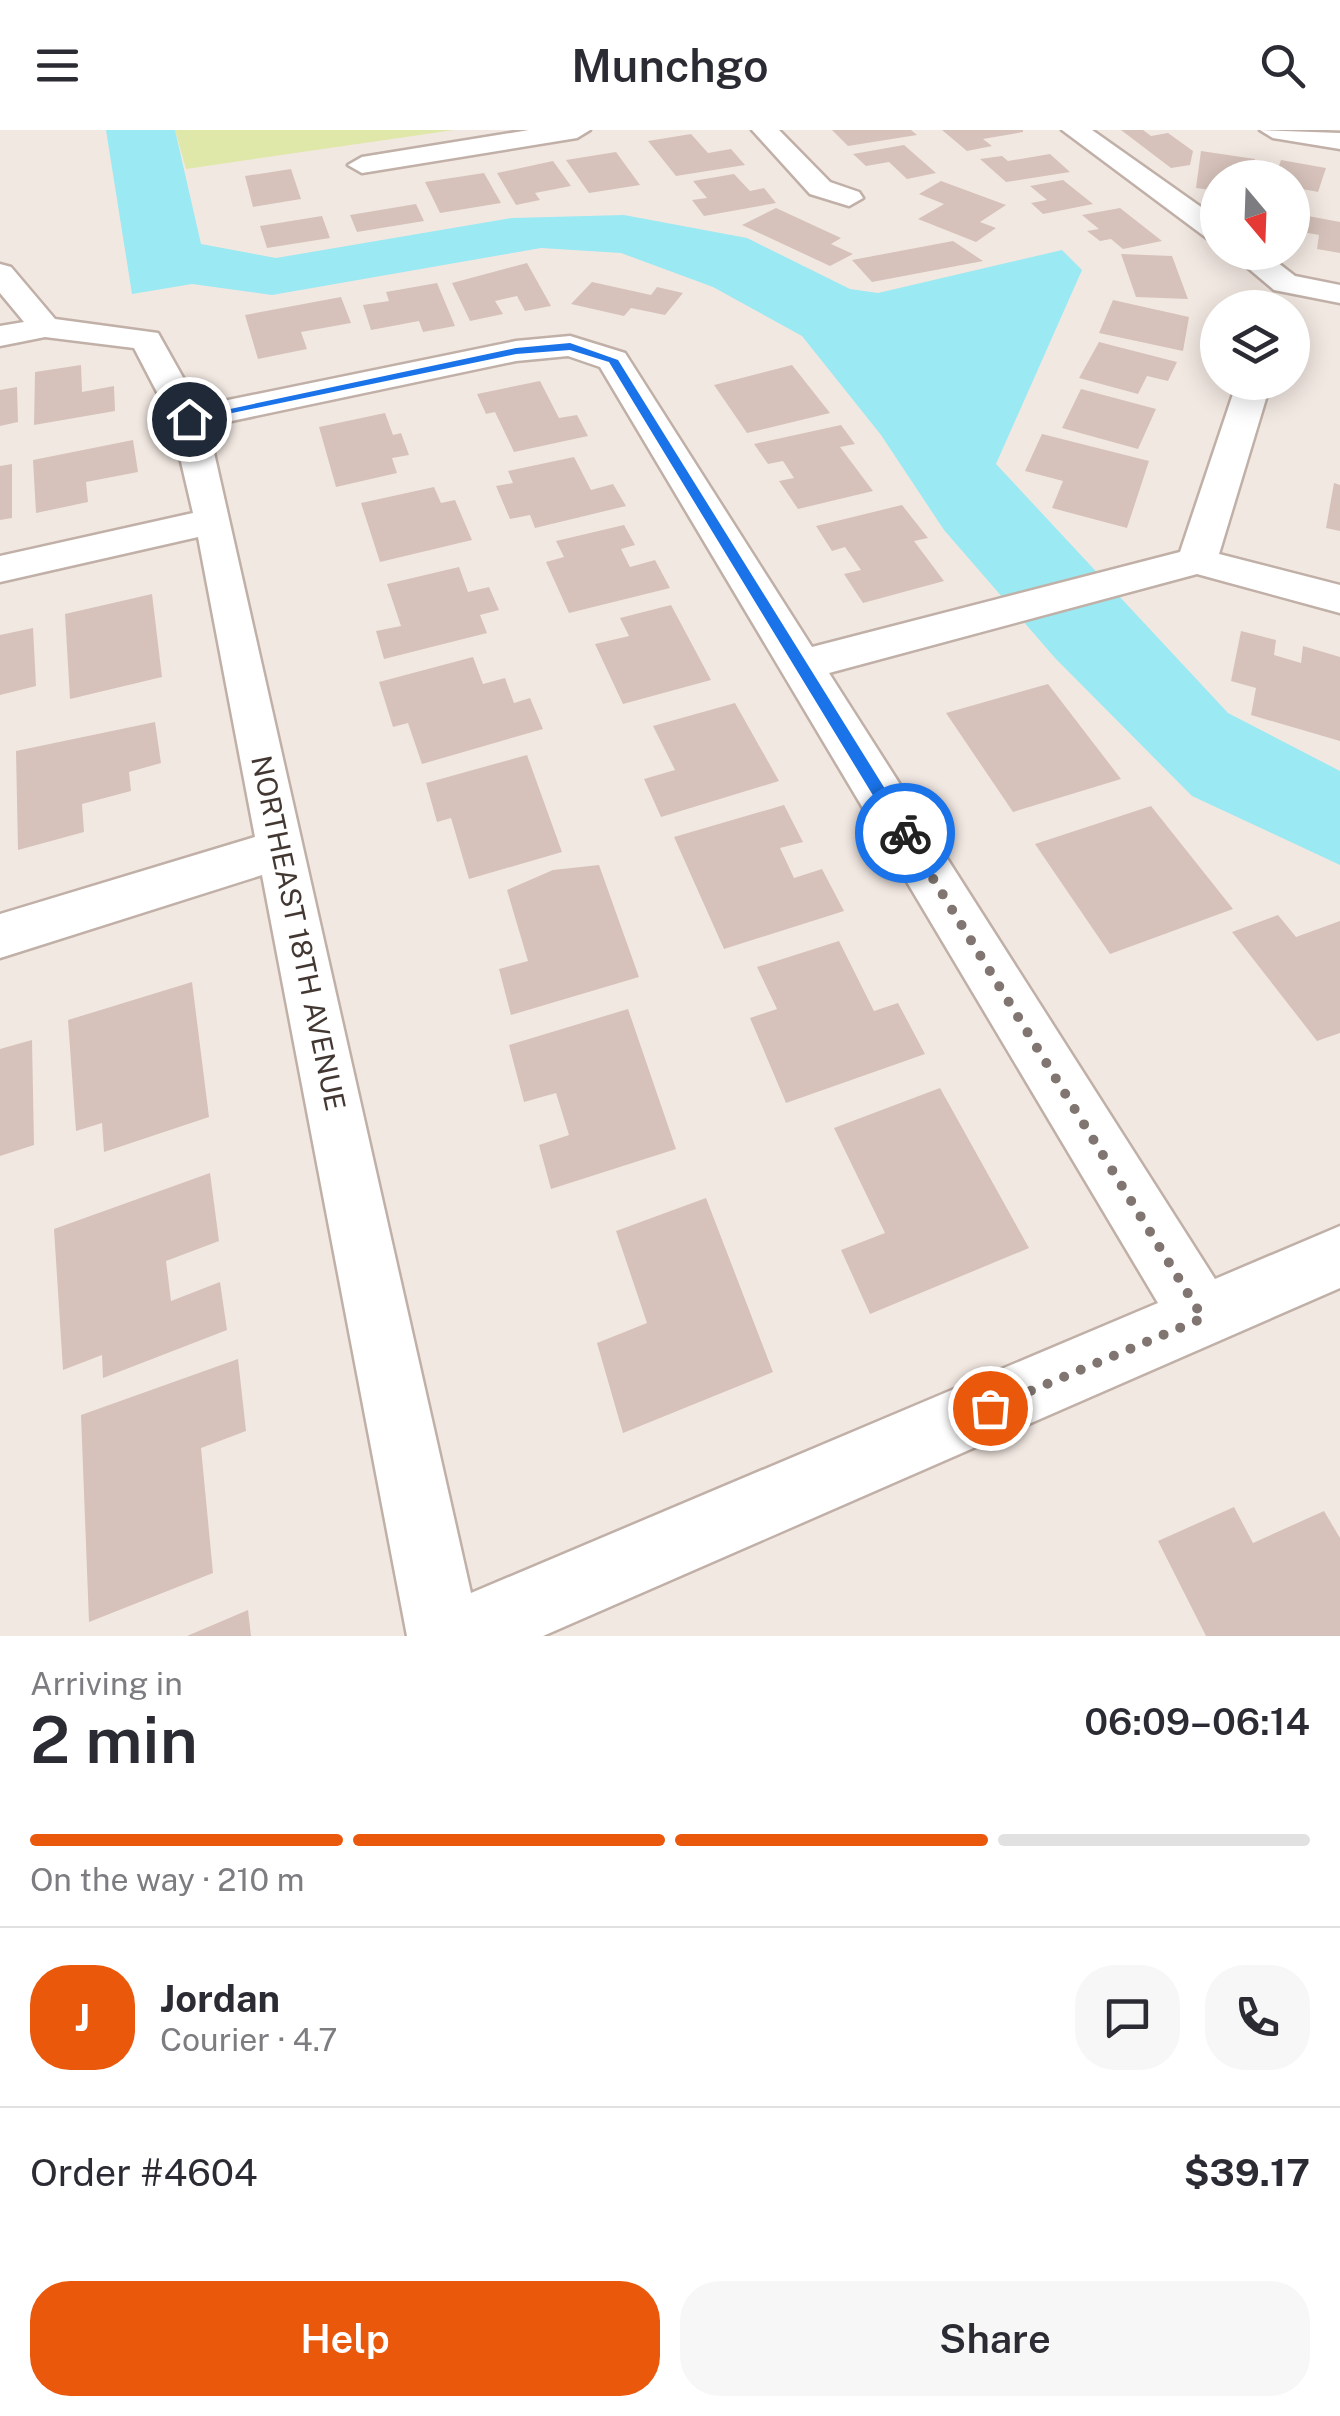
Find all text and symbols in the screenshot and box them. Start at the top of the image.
icon: menu [30,38,85,93]
icon: search [1255,38,1310,93]
text: Munchgo [571,39,769,92]
north arrow [1200,160,1310,270]
map controls [1200,160,1310,400]
button: layers [1200,290,1310,400]
pin [147,377,232,462]
icon: home [162,392,217,447]
street label: NORTHEAST 18TH AVENUE [245,752,353,1114]
courier [855,783,955,883]
icon: bike [878,806,933,861]
pin [948,1366,1033,1451]
icon: bag [963,1381,1018,1436]
text: Arriving in [30,1665,183,1702]
text: 06:09–06:14 [1084,1699,1310,1744]
text: 2 min [30,1701,198,1778]
text: On the way · 210 m [30,1861,304,1898]
button: chat [1075,1965,1180,2070]
button: phone [1205,1965,1310,2070]
text: Jordan [160,1976,280,2021]
text: J [75,1995,90,2040]
text: Courier · 4.7 [160,2021,337,2058]
text: Order #4604 [30,2150,258,2195]
text: $39.17 [1184,2150,1310,2195]
button: Help [30,2281,660,2396]
button: Share [680,2281,1310,2396]

